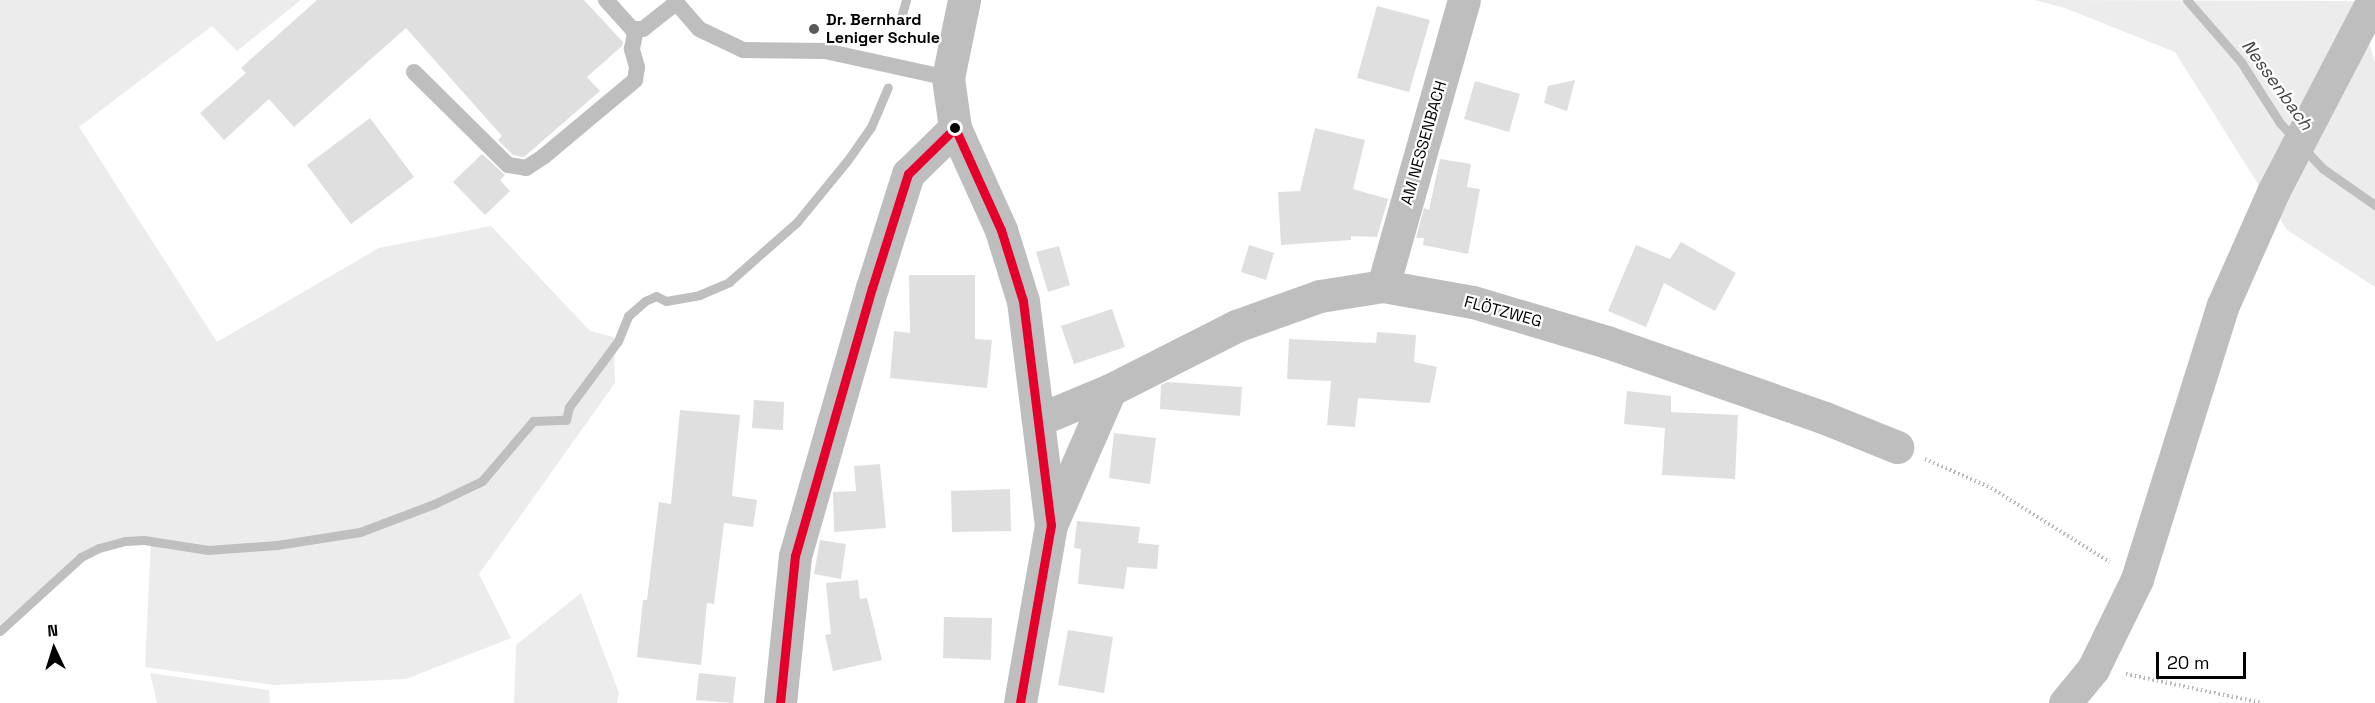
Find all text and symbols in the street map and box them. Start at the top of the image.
place label: Dr. Bernhard Leniger Schule [826,10,940,48]
marker: Dr. Bernhard Leniger Schule [807,22,821,36]
water label: Nessenbach [2237,35,2317,135]
street label: AM NESSENBACH [1397,79,1451,207]
unlabelled marker [949,122,961,134]
street label: FLÖTZWEG [1462,292,1544,332]
north arrow [24,619,84,679]
text: N [47,620,59,641]
scale bar [2159,640,2249,678]
text: 20 m [2167,651,2210,674]

